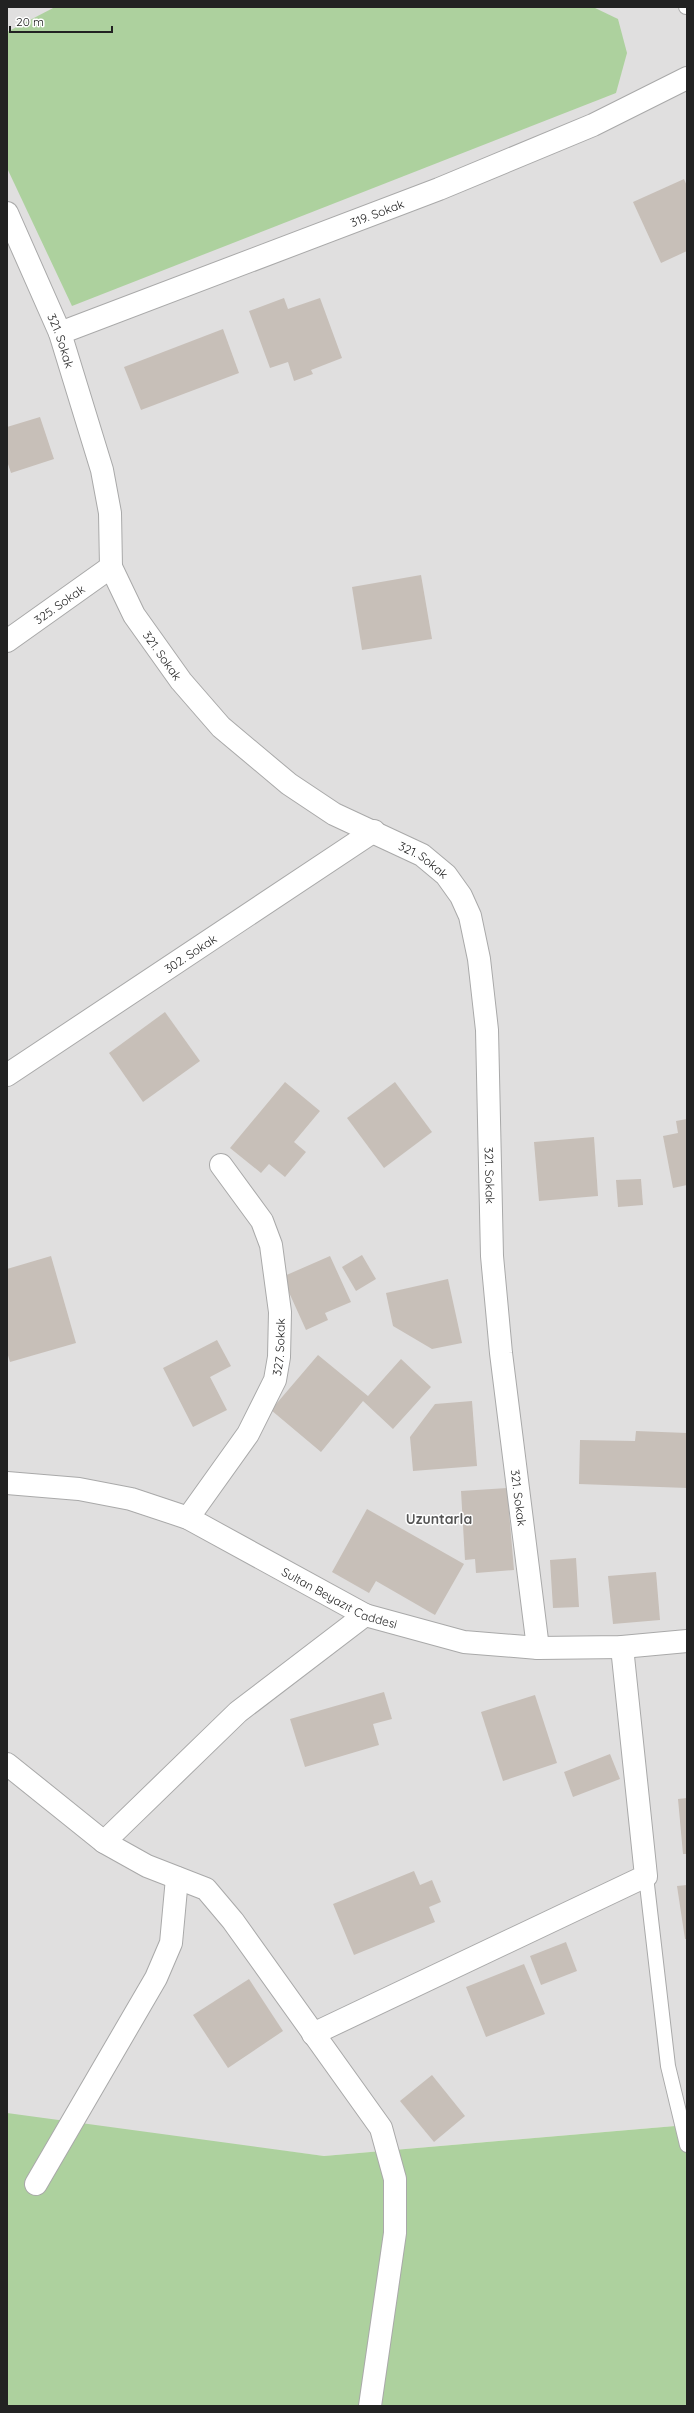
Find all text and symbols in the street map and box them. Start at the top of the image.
scale bar [10,8,112,34]
text: 20 m [16,14,44,29]
street label: 319. Sokak [348,196,406,230]
street label: 321. Sokak [45,311,78,370]
street label: 325. Sokak [31,581,87,627]
street label: 321. Sokak [140,628,185,683]
street label: 321. Sokak [396,838,451,881]
street label: 302. Sokak [161,930,219,976]
street label: 321. Sokak [482,1147,498,1204]
street label: 327. Sokak [268,1318,287,1377]
street label: 321. Sokak [508,1469,530,1527]
district label: Uzuntarla [406,1510,472,1528]
street label: Sultan Beyazıt Caddesi [279,1563,399,1631]

